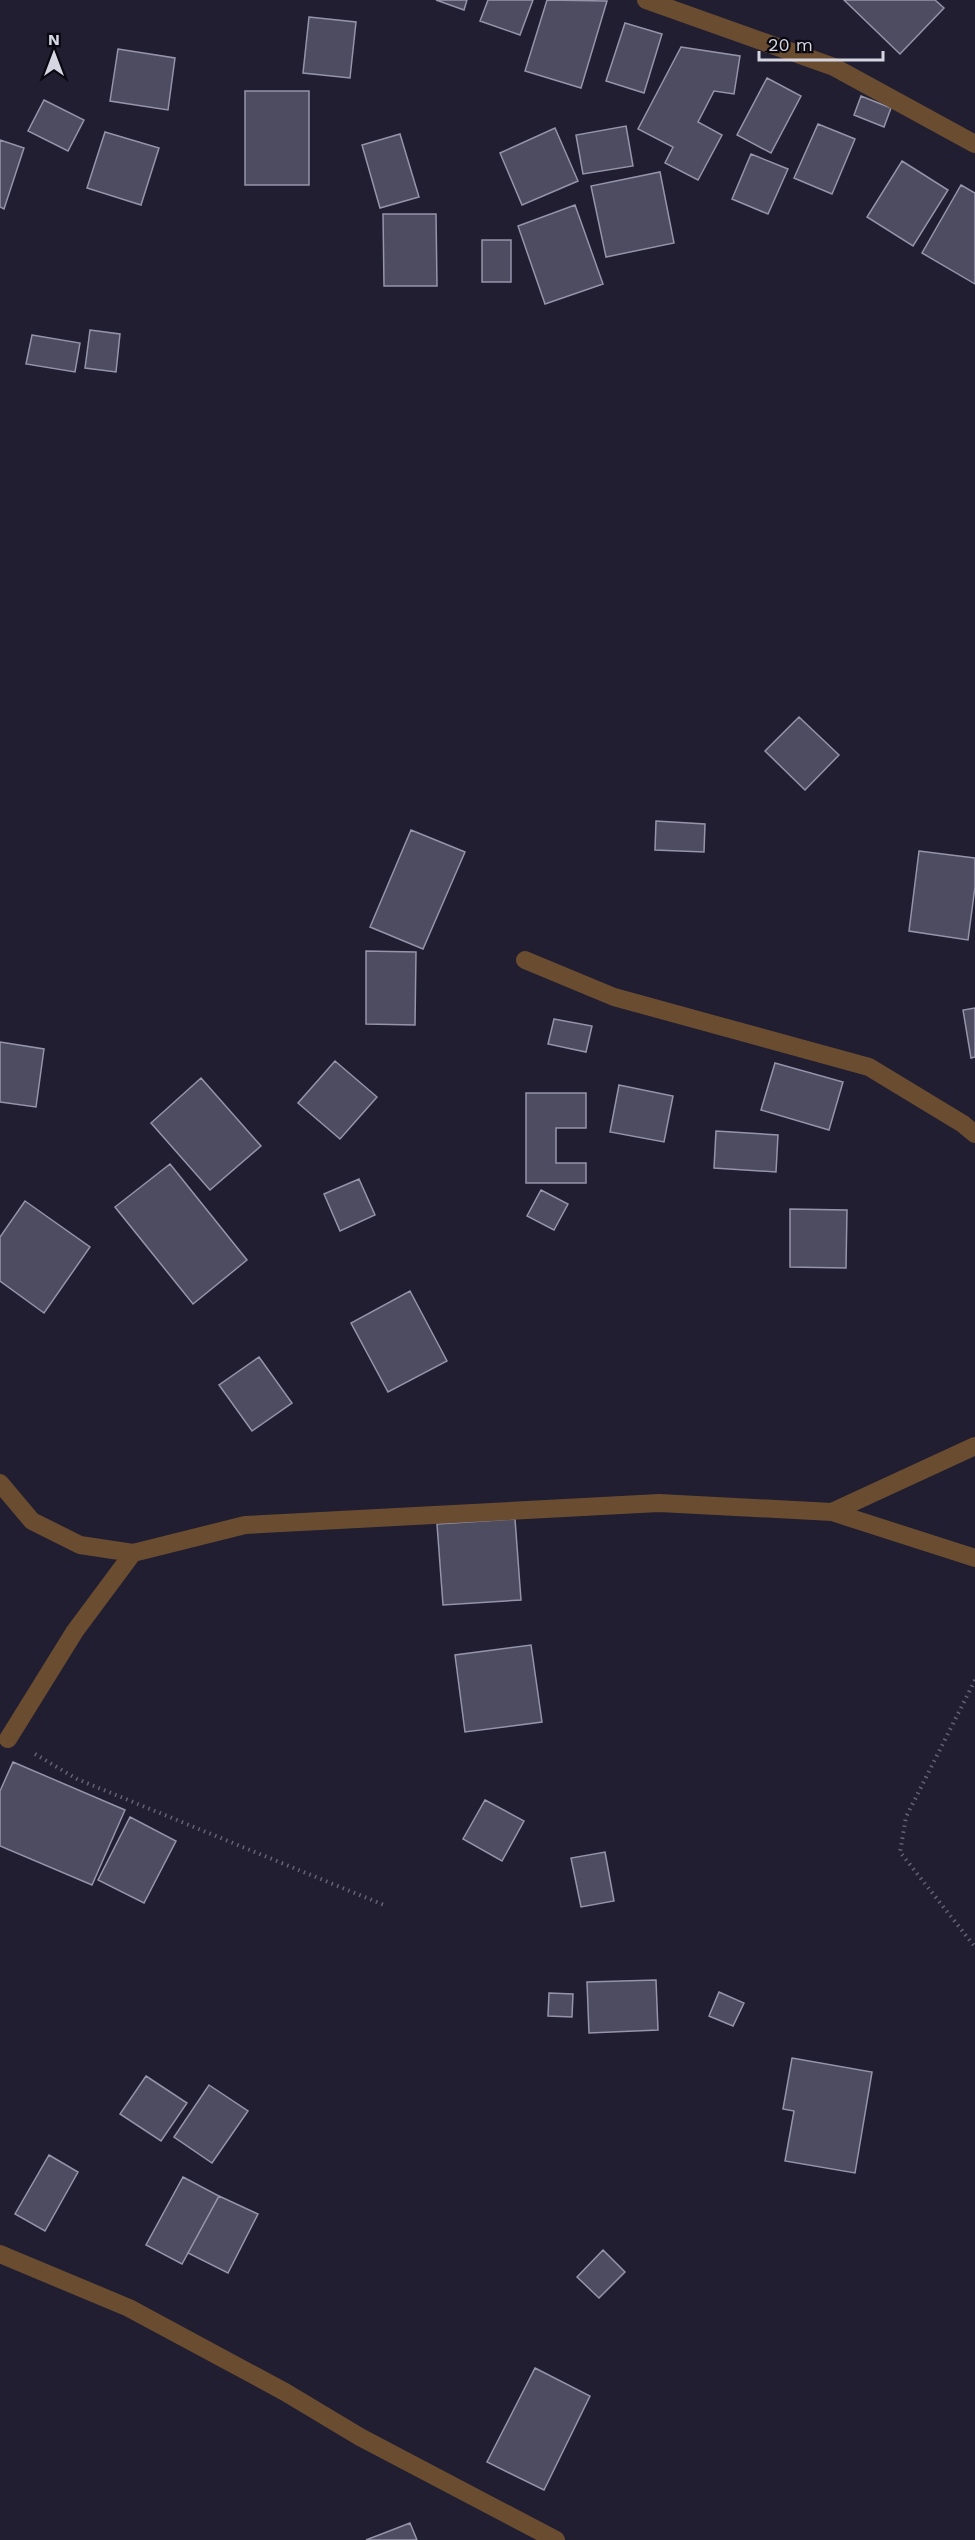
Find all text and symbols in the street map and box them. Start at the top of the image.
north arrow [24,24,84,84]
scale bar [759,24,884,62]
text: N [48,30,60,49]
text: 20 m [768,34,813,55]

